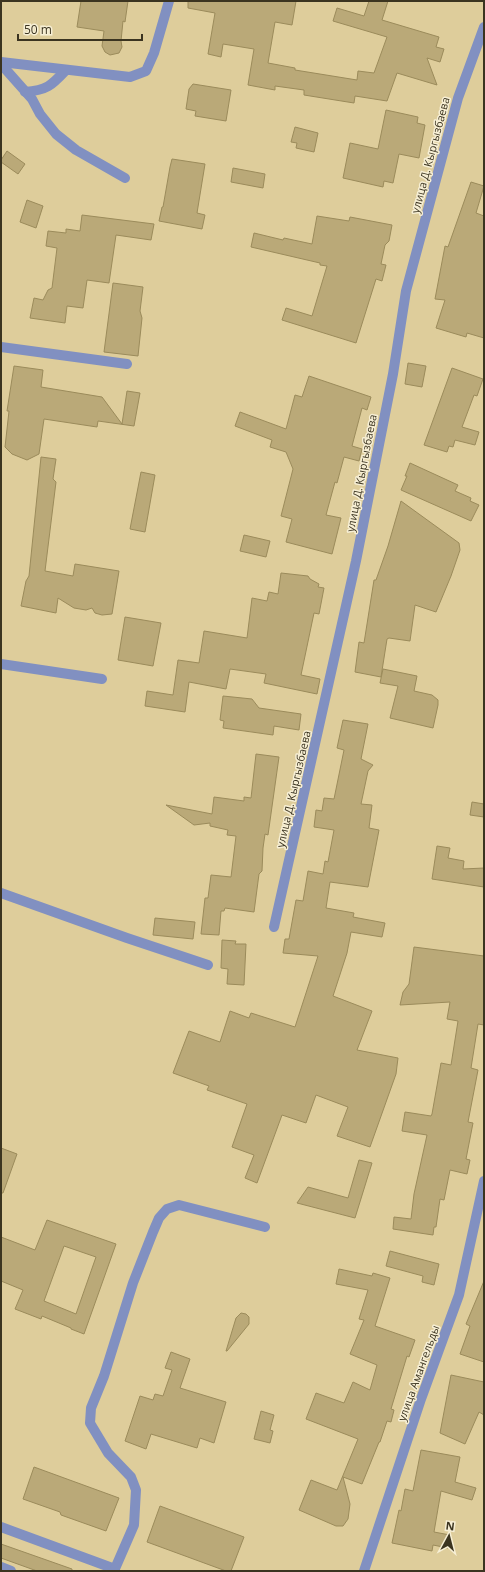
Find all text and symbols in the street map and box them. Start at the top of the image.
scale bar [18,16,142,42]
text: 50 m [24,21,52,38]
street label: улица Д. Кыргызбаева [407,95,453,215]
street label: улица Д. Кыргызбаева [342,413,380,533]
street label: улица Д. Кыргызбаева [272,729,314,849]
street label: улица Амангельды [394,1323,442,1423]
north arrow [429,1516,469,1556]
text: N [445,1518,456,1534]

